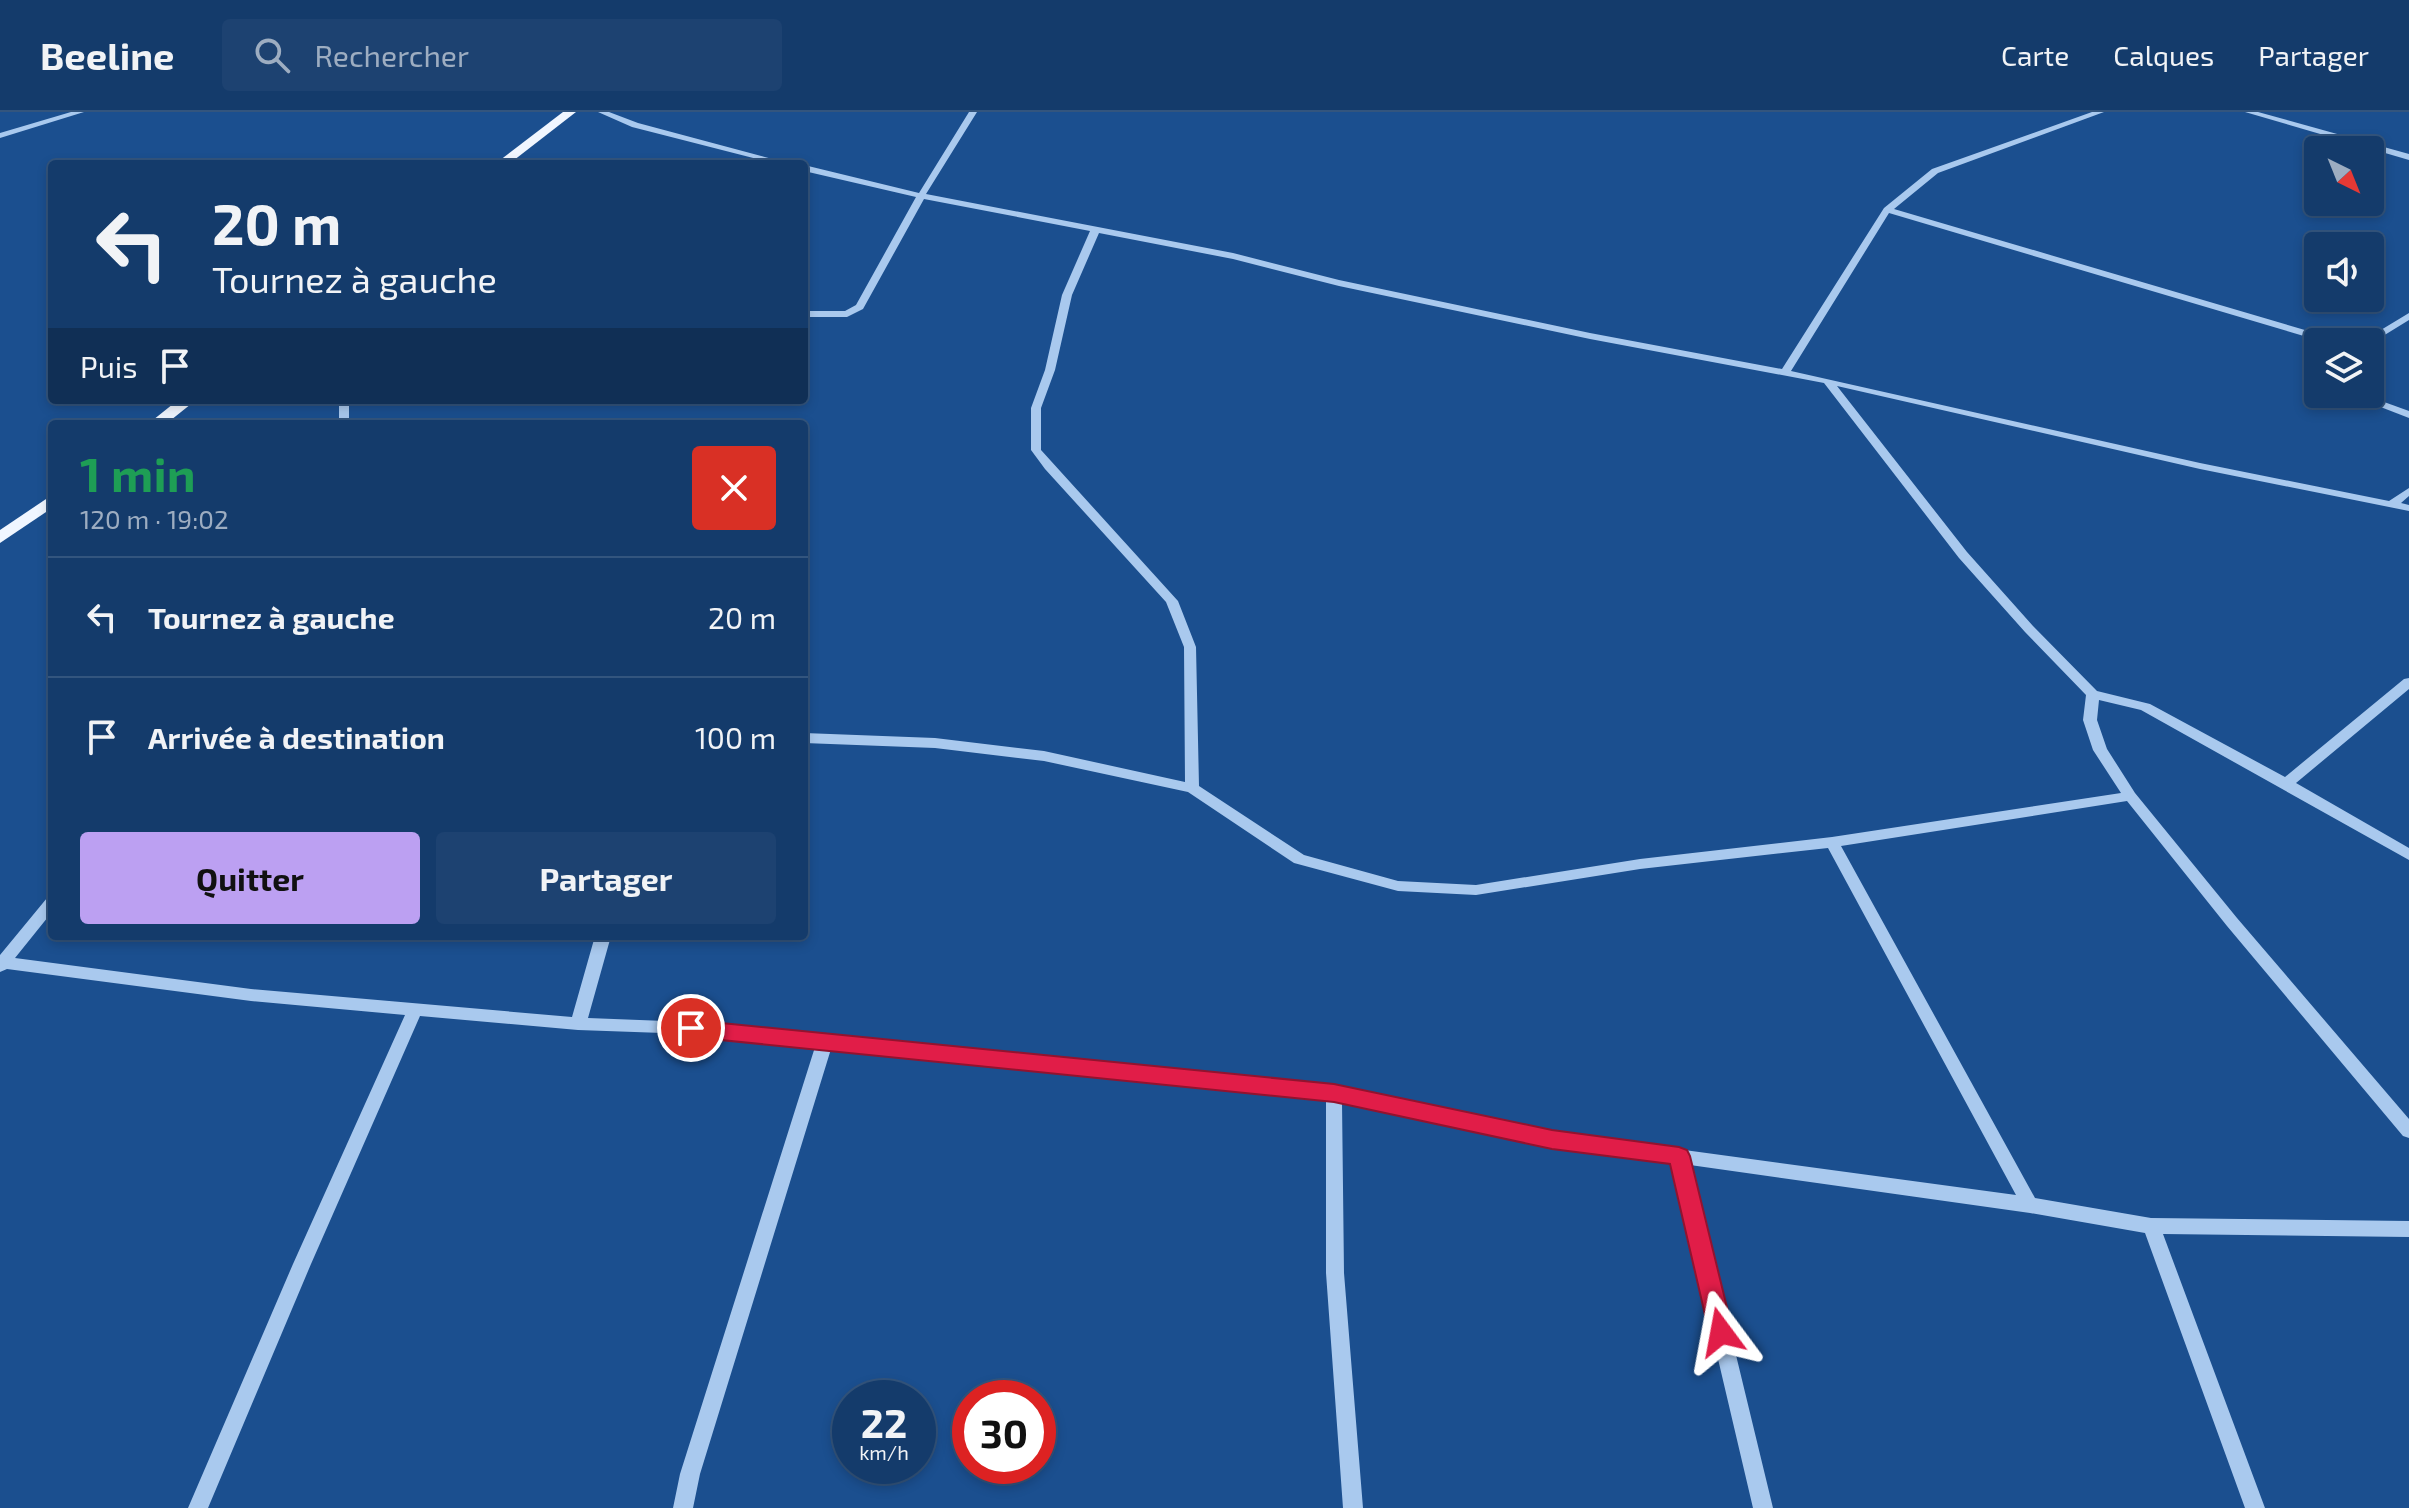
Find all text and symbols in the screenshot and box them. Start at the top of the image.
search box [222,19,782,91]
text: Beeline [40,32,174,78]
icon: search [250,33,294,77]
text: Rechercher [314,37,469,73]
text: Carte [2001,38,2069,72]
text: Calques [2113,38,2214,72]
text: Partager [2258,38,2369,72]
north arrow [2304,136,2384,216]
map controls [2304,136,2384,408]
text: 20 m [212,189,341,256]
icon: left [80,192,184,296]
button: sound [2304,232,2384,312]
text: Tournez à gauche [212,257,497,300]
button: layers [2304,328,2384,408]
icon: arrive [153,344,197,388]
text: Puis [80,348,137,384]
text: 1 min [80,444,196,502]
button: close [692,446,776,530]
text: 120 m · 19:02 [80,503,229,534]
icon: left [80,595,124,639]
text: Tournez à gauche [148,599,395,635]
text: 20 m [708,599,776,635]
icon: arrive [80,715,124,759]
text: Arrivée à destination [148,719,445,755]
text: 100 m [695,719,776,755]
button: Quitter [80,832,420,924]
button: Partager [436,832,776,924]
pin [657,994,725,1062]
icon: arrive [669,1006,713,1050]
position arrow [1679,1290,1763,1374]
speed limit sign: 30 [952,1380,1056,1484]
text: 22 [861,1398,907,1446]
text: km/h [859,1440,909,1464]

